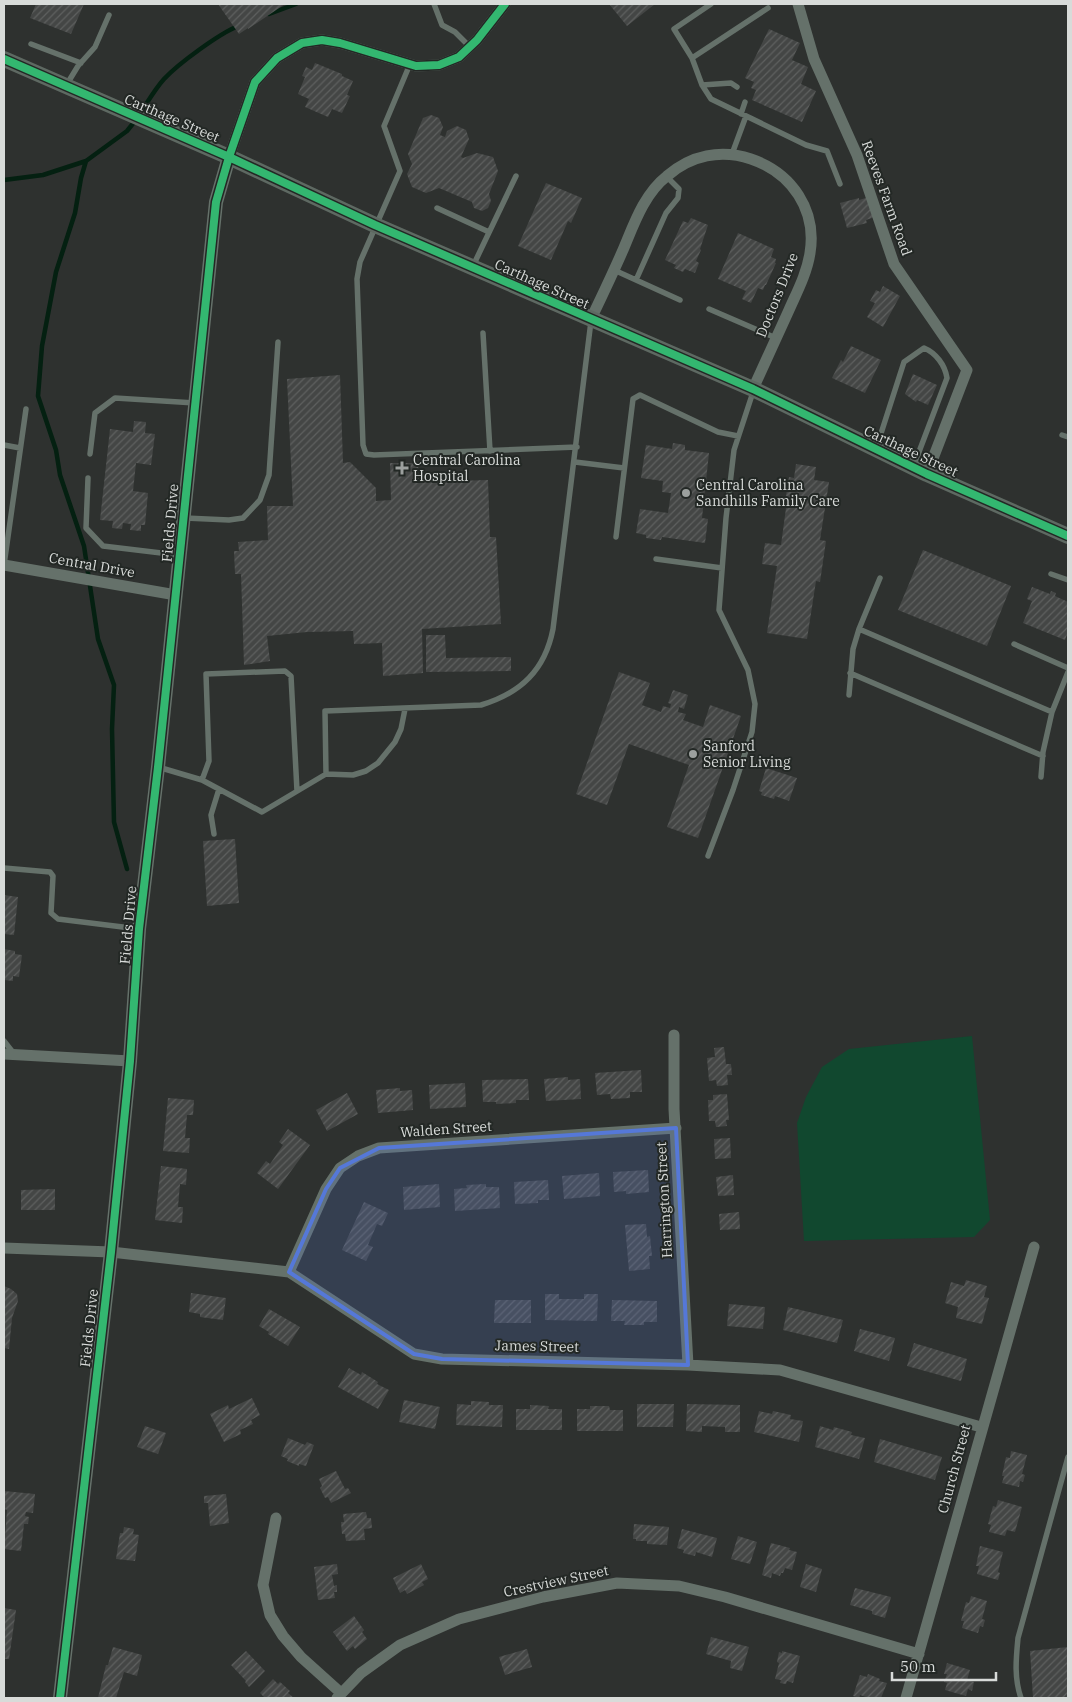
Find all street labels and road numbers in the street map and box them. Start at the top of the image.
street label: Carthage Street [122,90,222,146]
street label: Reeves Farm Road [858,138,916,258]
street label: Doctors Drive [752,250,802,340]
street label: Carthage Street [492,255,592,313]
street label: Carthage Street [861,421,961,481]
street label: Fields Drive [158,483,182,563]
street label: Central Drive [48,549,136,581]
street label: Fields Drive [116,885,140,965]
street label: Walden Street [399,1117,493,1141]
street label: Harrington Street [652,1141,676,1259]
street label: Fields Drive [76,1288,102,1368]
street label: James Street [495,1336,579,1356]
street label: Church Street [934,1423,975,1515]
street label: Crestview Street [502,1561,610,1601]

